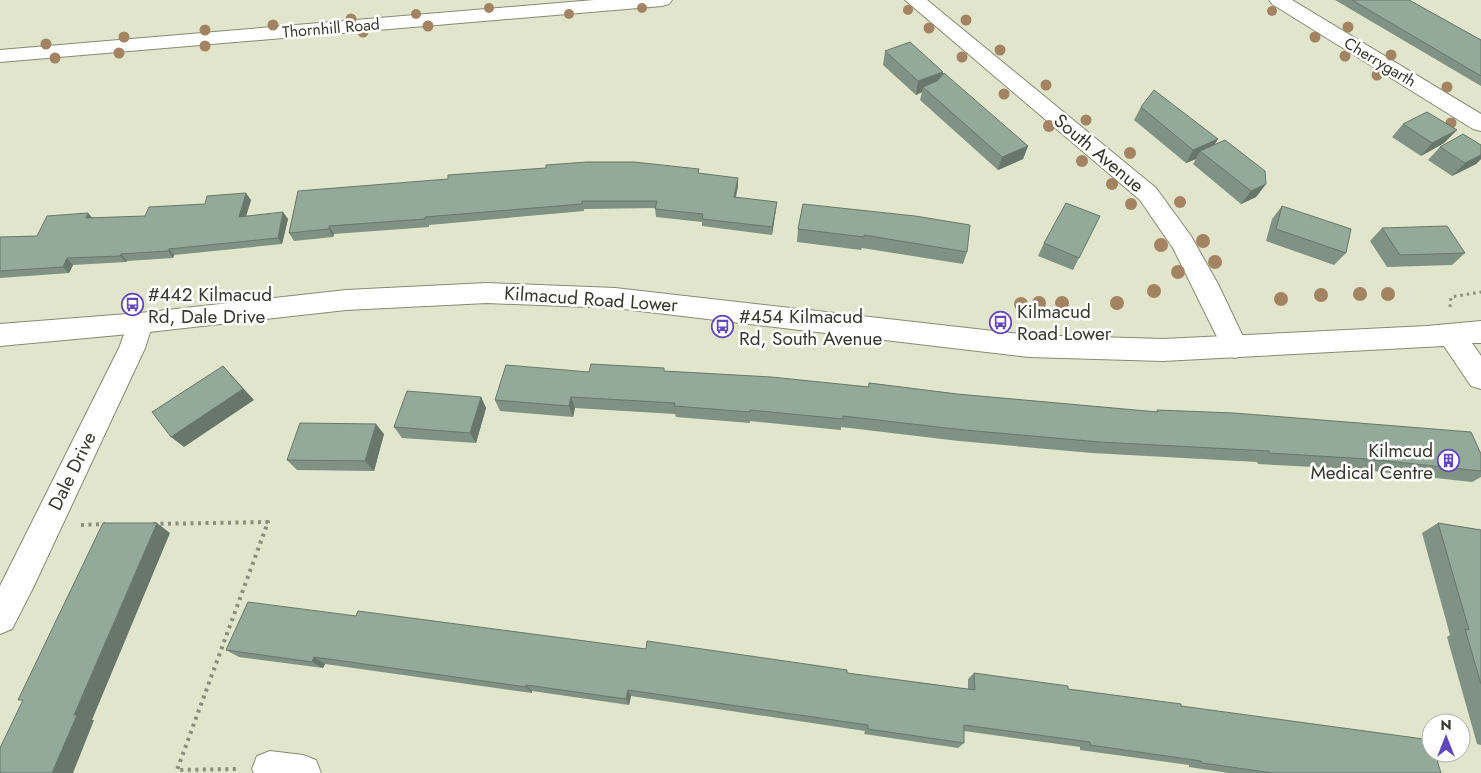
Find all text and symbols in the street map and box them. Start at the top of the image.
street label: Thornhill Road [281,12,381,44]
street label: Cherrygarth [1340,31,1420,93]
street label: South Avenue [1048,107,1150,199]
street label: Kilmacud Road Lower [503,279,679,319]
place label: #442 Kilmacud Rd, Dale Drive [148,281,272,330]
bus stop icon: #442 Kilmacud Rd, Dale Drive [120,293,144,317]
place label: Kilmacud Road Lower [1017,298,1112,347]
place label: #454 Kilmacud Rd, South Avenue [739,303,882,352]
bus stop icon: Kilmacud Road Lower [989,310,1013,334]
bus stop icon: #454 Kilmacud Rd, South Avenue [711,315,735,339]
street label: Dale Drive [41,427,103,515]
place label: Kilmcud Medical Centre [1310,437,1433,486]
building icon: Kilmcud Medical Centre [1437,449,1461,473]
north arrow [1421,713,1471,763]
text: N [1440,715,1452,735]

